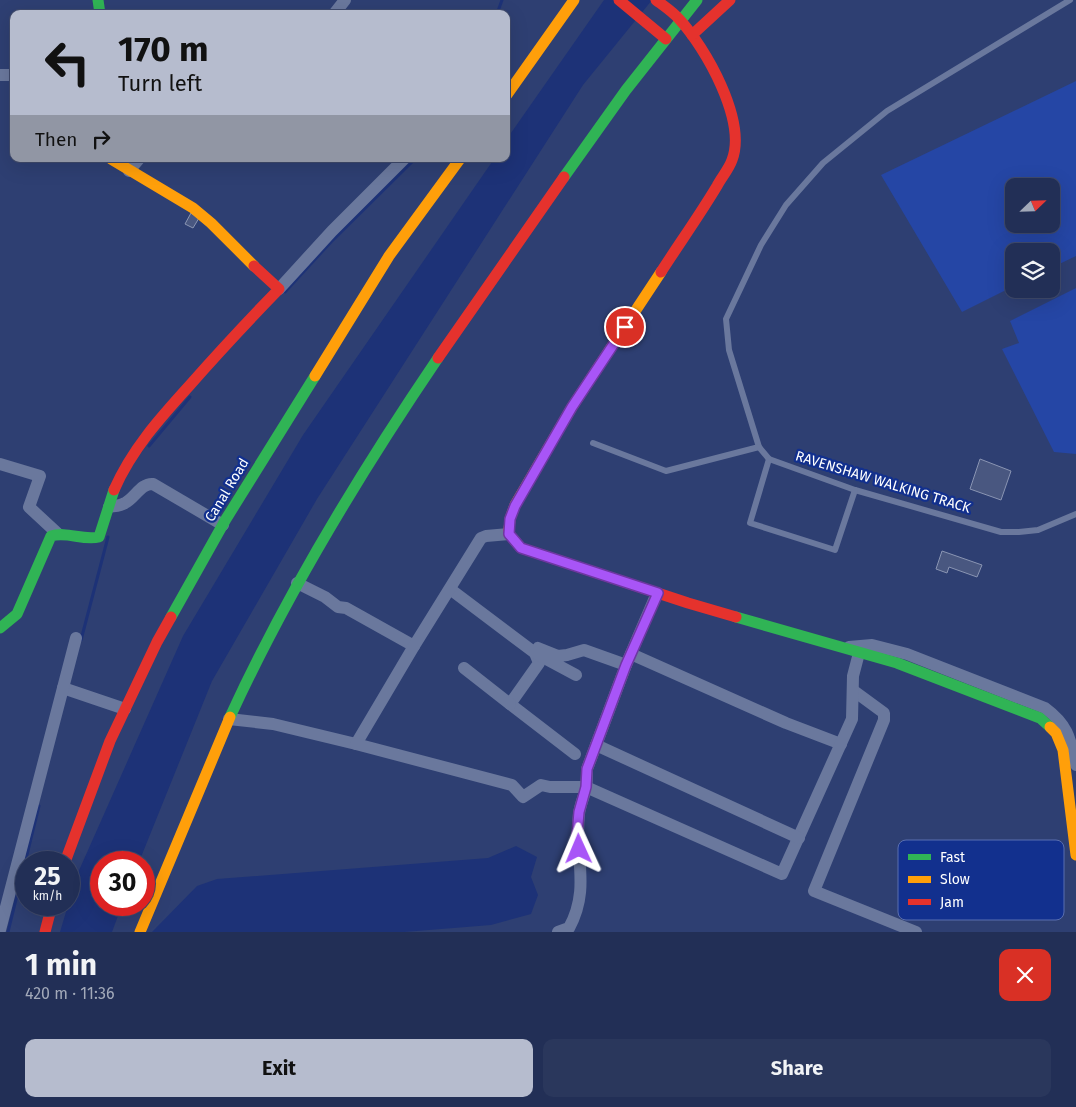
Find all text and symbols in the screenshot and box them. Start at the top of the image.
text: 170 m [118,28,209,70]
icon: left [35,30,100,95]
text: Turn left [118,70,202,97]
icon: right [87,125,115,153]
text: Then [35,128,77,151]
north arrow [1005,178,1060,232]
map controls [1005,178,1060,298]
button: layers [1005,243,1060,298]
pin [604,306,646,348]
icon: arrive [611,313,639,341]
street label: RAVENSHAW WALKING TRACK [793,447,973,517]
street label: Canal Road [201,455,253,525]
position arrow [552,822,604,874]
legend [898,840,1064,920]
text: Fast [940,849,966,866]
speed limit sign: 30 [90,851,155,916]
text: 25 [34,862,61,892]
text: Slow [940,871,970,888]
text: km/h [33,889,62,903]
text: Jam [940,894,964,911]
text: 1 min [25,947,97,983]
button: close [999,949,1051,1001]
text: 420 m · 11:36 [25,984,114,1003]
button: Exit [25,1039,533,1097]
button: Share [543,1039,1051,1097]

